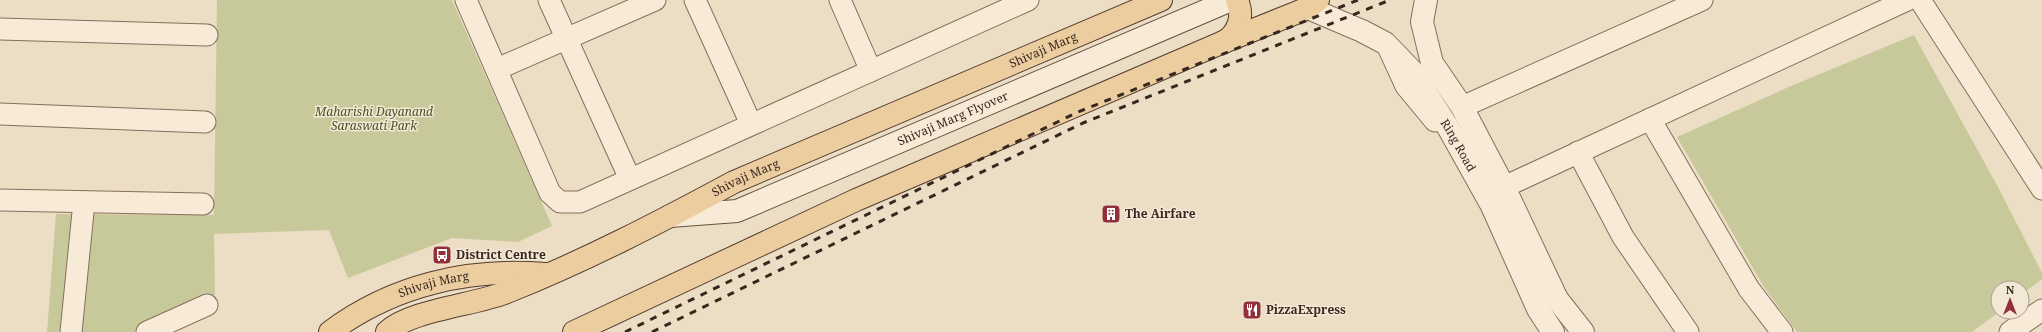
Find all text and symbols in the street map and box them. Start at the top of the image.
street label: Shivaji Marg [1006,27,1080,72]
street label: Shivaji Marg Flyover [895,87,1011,150]
park label: Maharishi Dayanand Saraswati Park [314,103,433,134]
street label: Ring Road [1437,115,1480,175]
street label: Shivaji Marg [709,155,782,200]
building icon: The Airfare [1100,203,1122,225]
place label: The Airfare [1125,205,1196,222]
bus stop icon: District Centre [431,244,453,266]
place label: District Centre [456,246,546,263]
street label: Shivaji Marg [396,267,470,301]
north arrow [1990,280,2030,320]
text: N [2006,282,2015,297]
restaurant icon: PizzaExpress [1241,299,1263,321]
place label: PizzaExpress [1266,301,1346,318]

